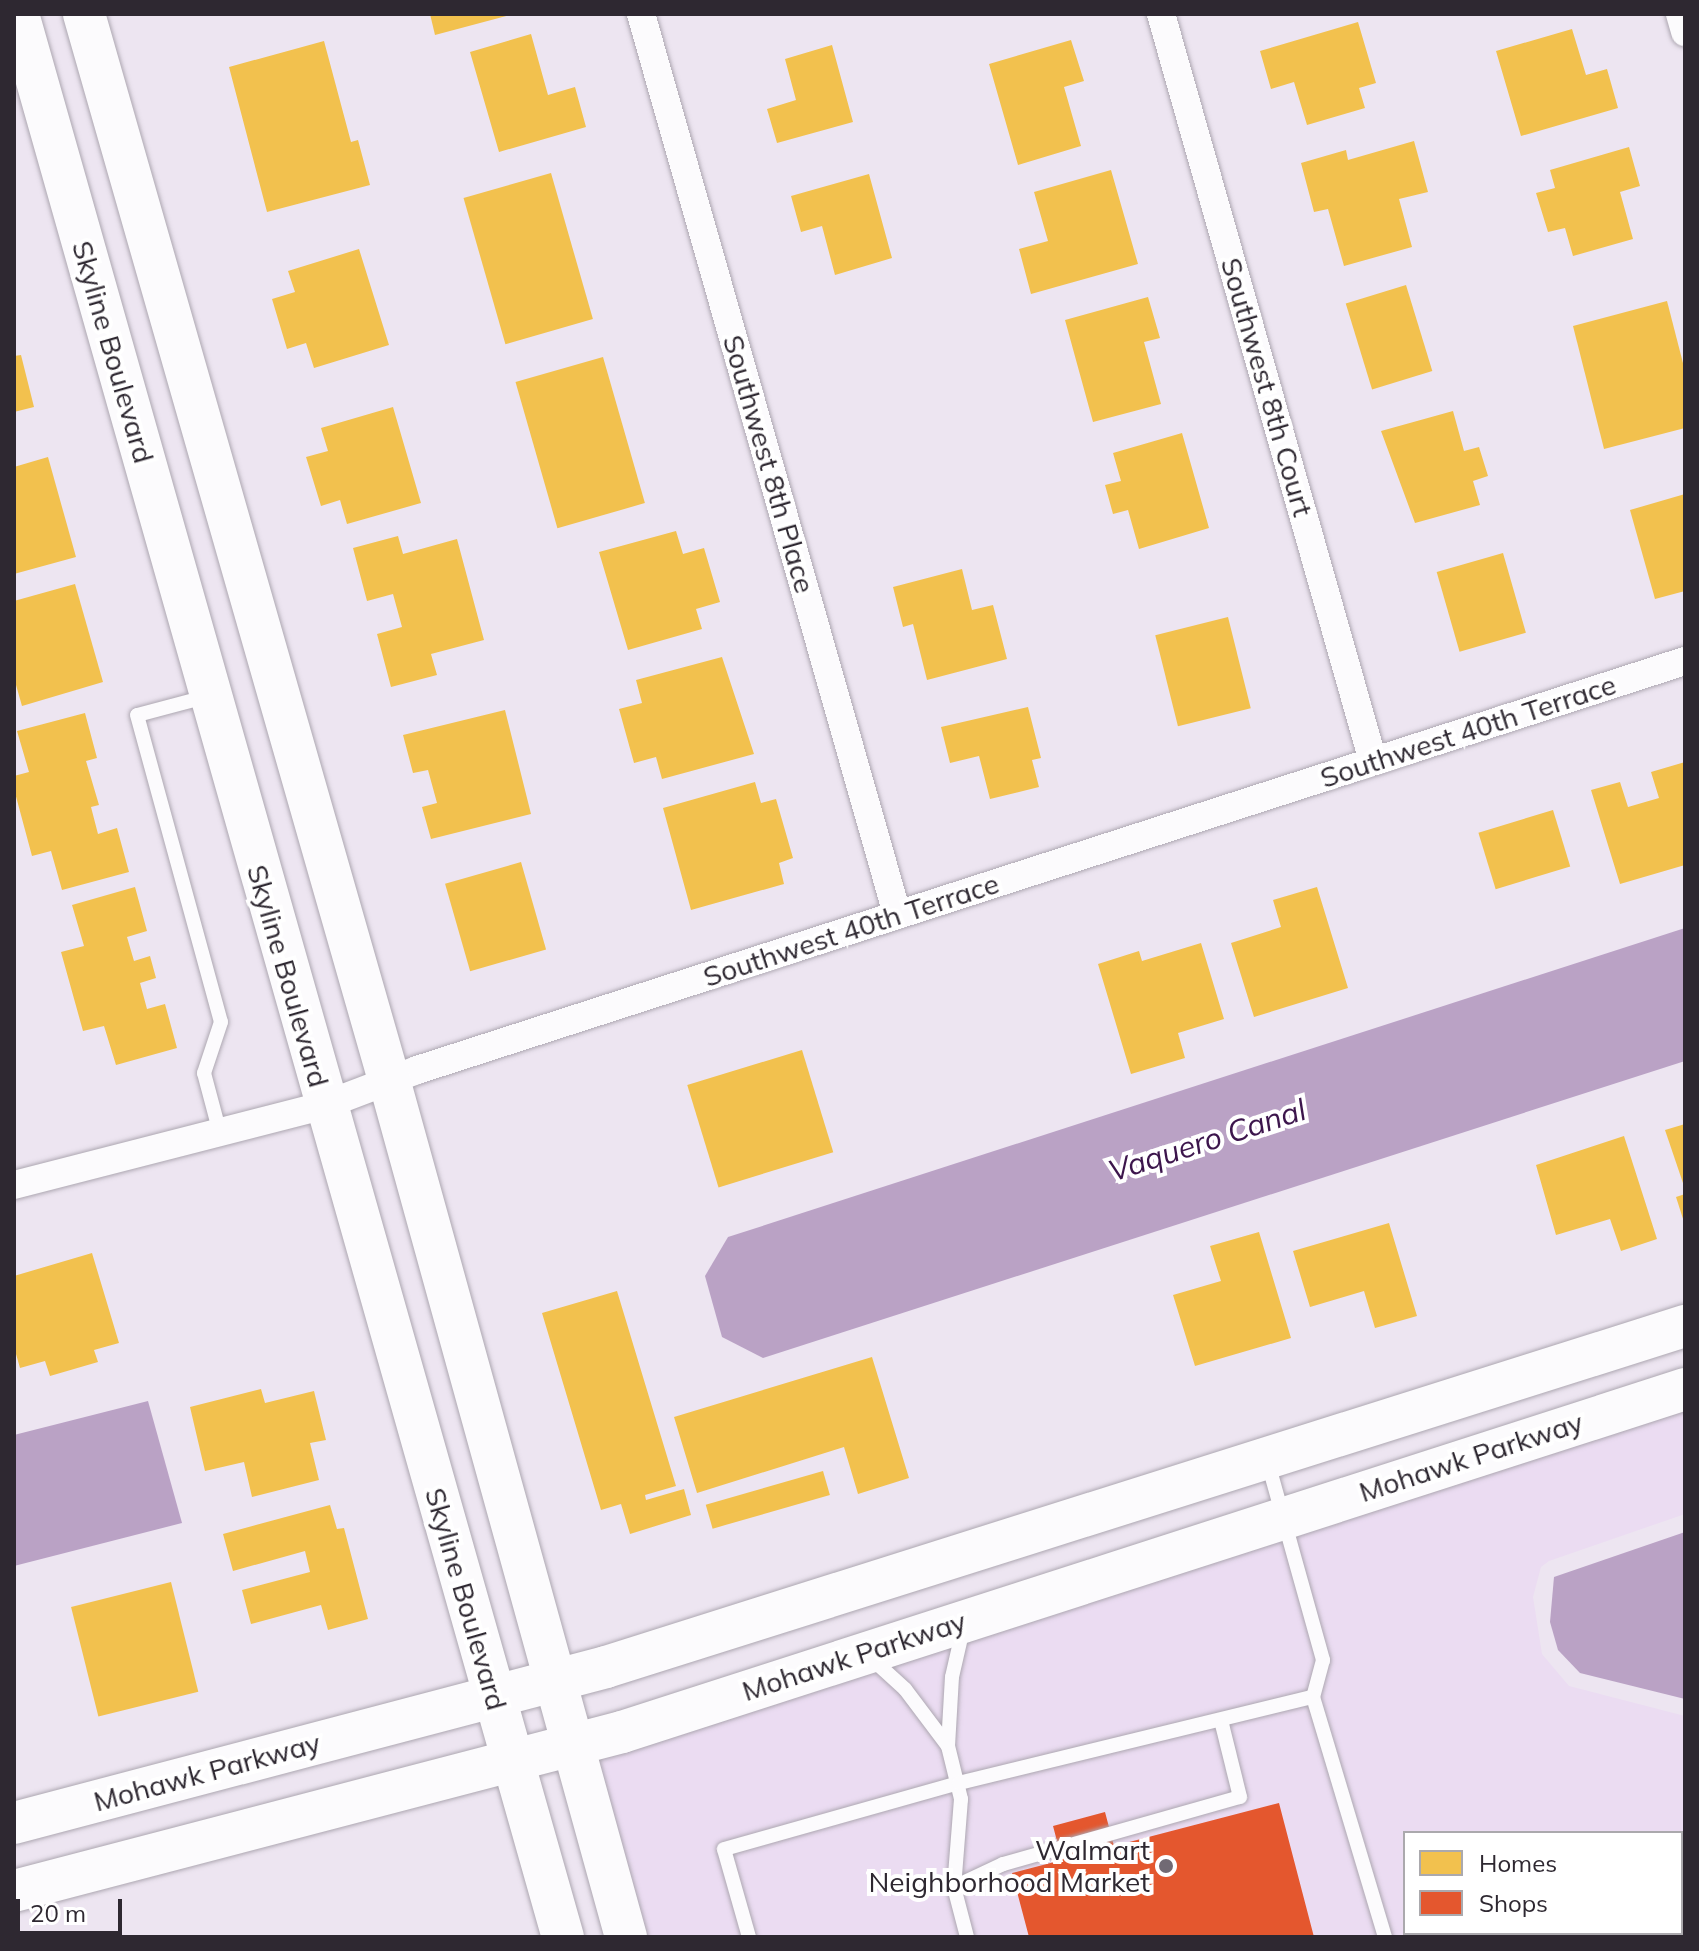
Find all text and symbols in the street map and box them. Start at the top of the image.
street label: Skyline Boulevard [65,237,161,467]
street label: Southwest 8th Court [1214,254,1320,520]
street label: Southwest 8th Place [716,331,822,597]
street label: Southwest 40th Terrace [1316,667,1620,795]
street label: Skyline Boulevard [240,861,336,1091]
street label: Southwest 40th Terrace [699,866,1003,994]
water label: Vaquero Canal [1104,1091,1310,1189]
street label: Mohawk Parkway [1355,1405,1587,1509]
street label: Skyline Boulevard [418,1484,514,1714]
street label: Mohawk Parkway [738,1604,970,1708]
street label: Mohawk Parkway [90,1726,324,1818]
legend [1403,1831,1683,1935]
place label: Walmart Neighborhood Market [868,1833,1150,1899]
text: Homes [1479,1848,1557,1878]
marker: Walmart Neighborhood Market [1157,1857,1175,1875]
scale bar [20,1883,126,1933]
text: Shops [1479,1888,1548,1918]
text: 20 m [30,1898,86,1928]

